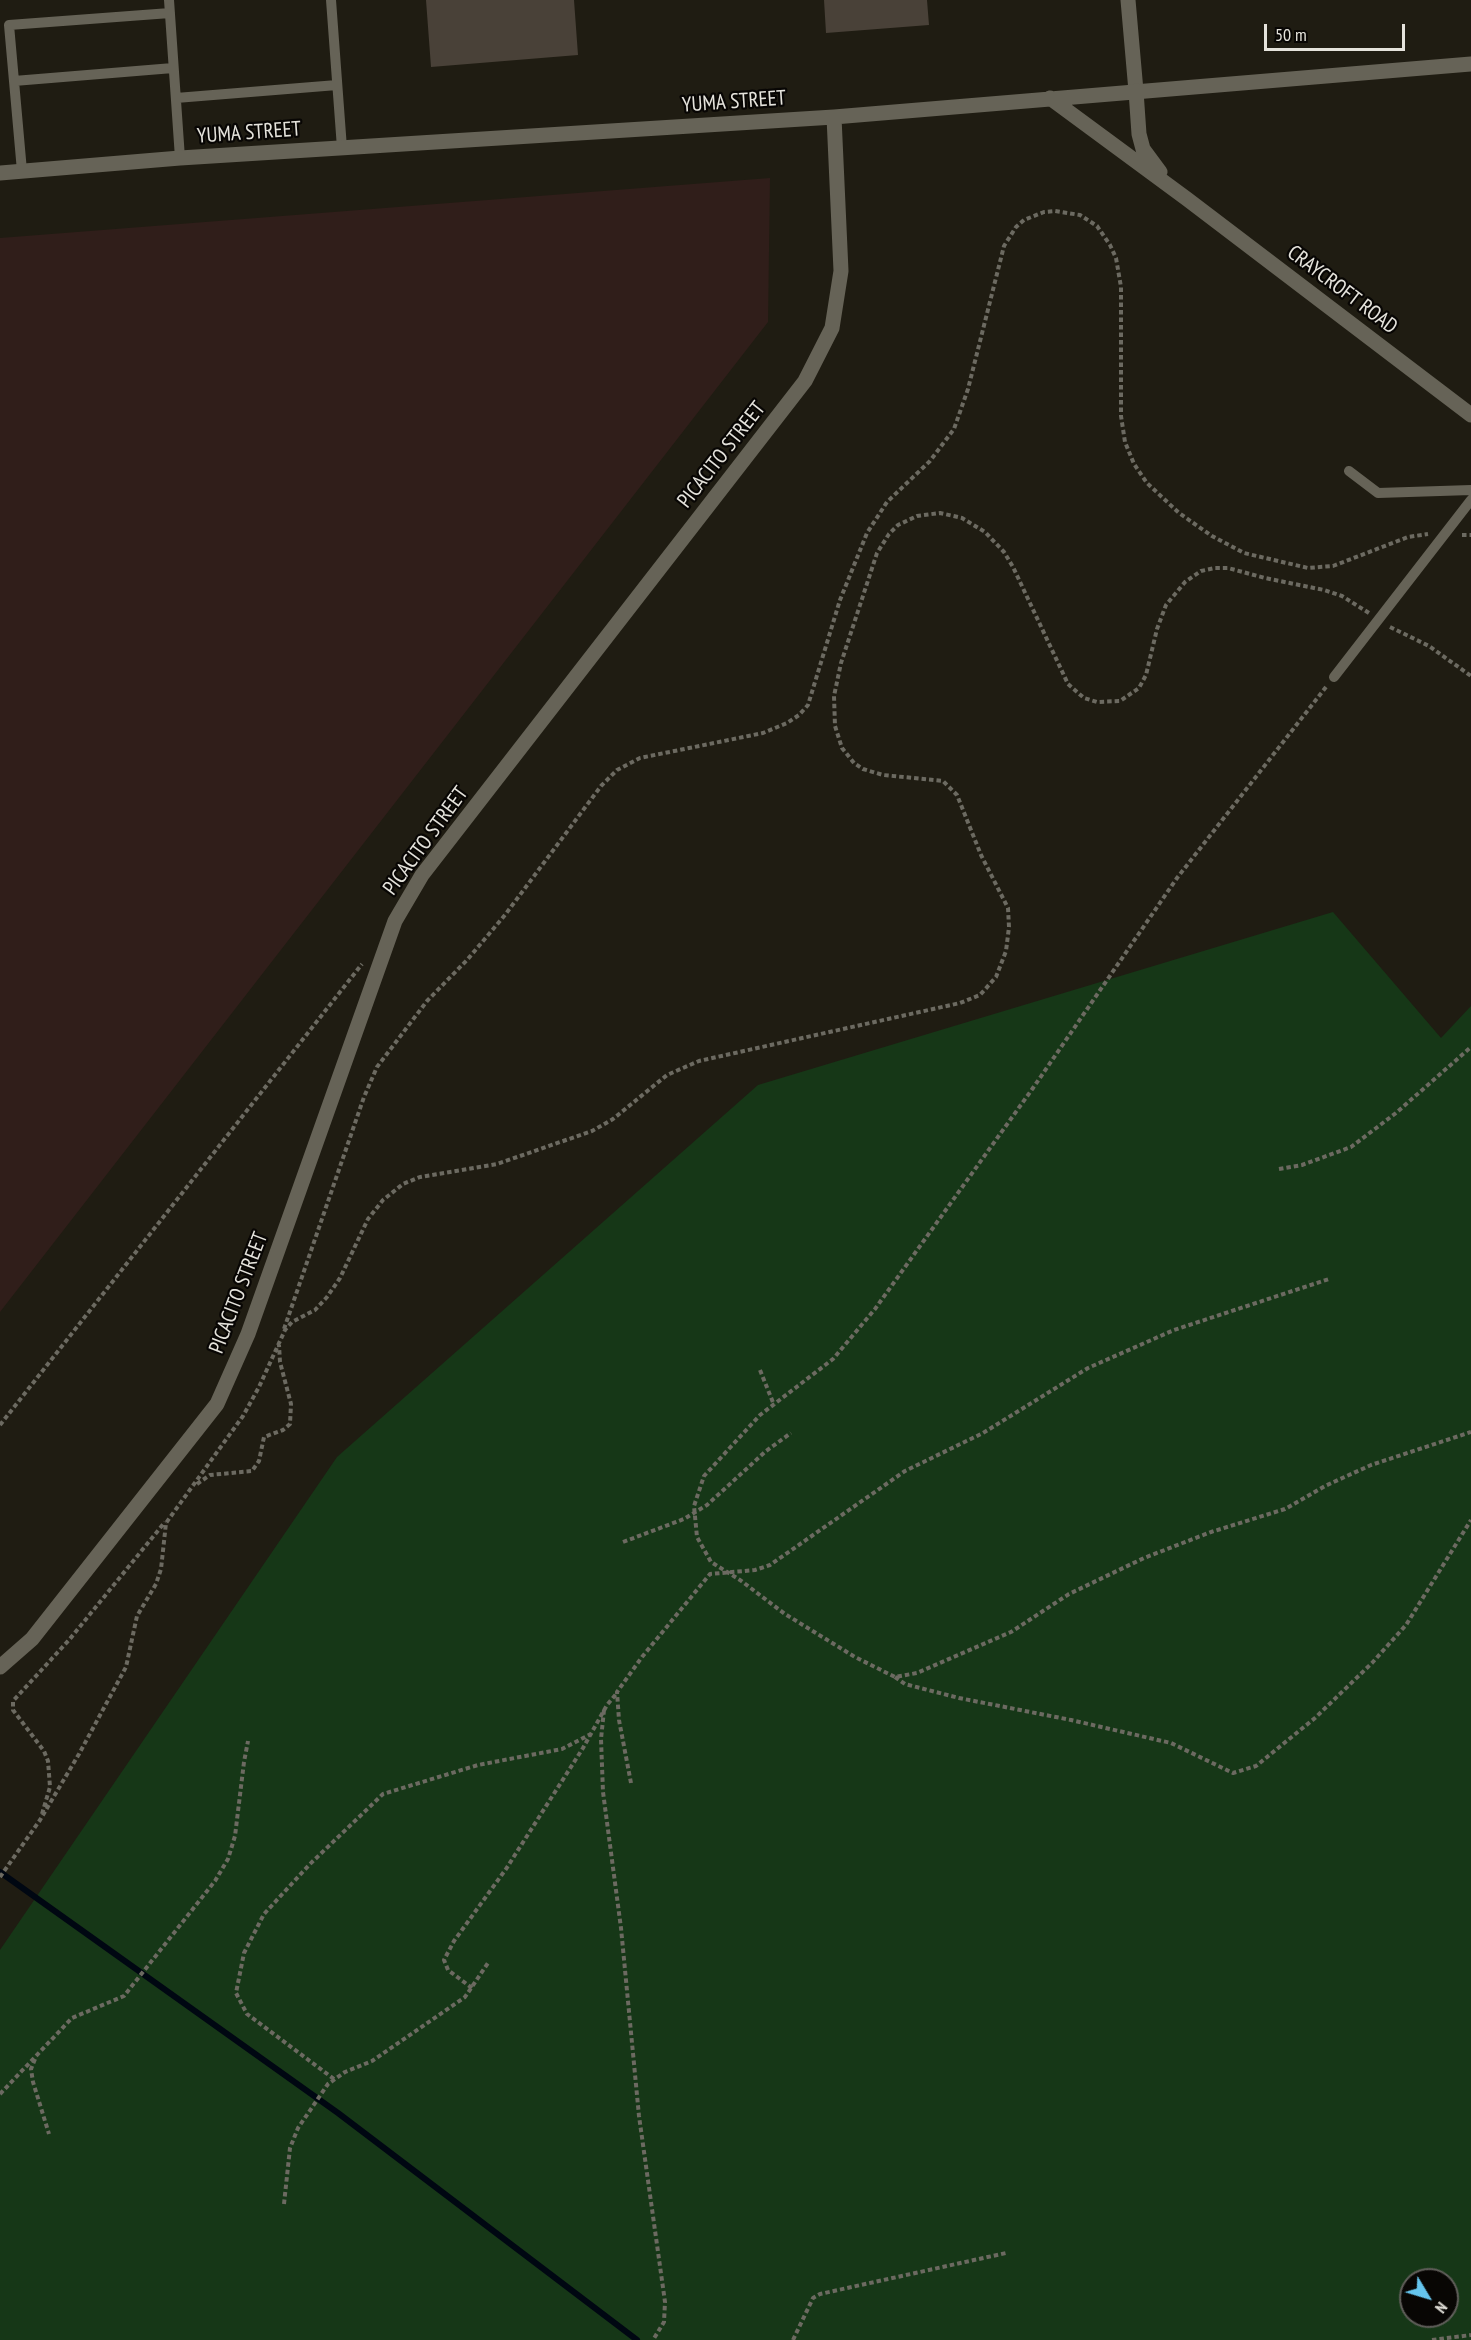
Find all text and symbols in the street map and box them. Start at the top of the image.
scale bar [1267,12,1408,50]
text: 50 m [1275,23,1307,46]
street label: YUMA STREET [681,86,787,118]
street label: YUMA STREET [196,117,302,149]
street label: CRAYCROFT ROAD [1282,240,1402,340]
street label: PICACITO STREET [673,397,771,513]
street label: PICACITO STREET [378,782,474,900]
street label: PICACITO STREET [204,1229,274,1357]
north arrow [1399,2268,1459,2328]
text: N [1431,2298,1452,2317]

